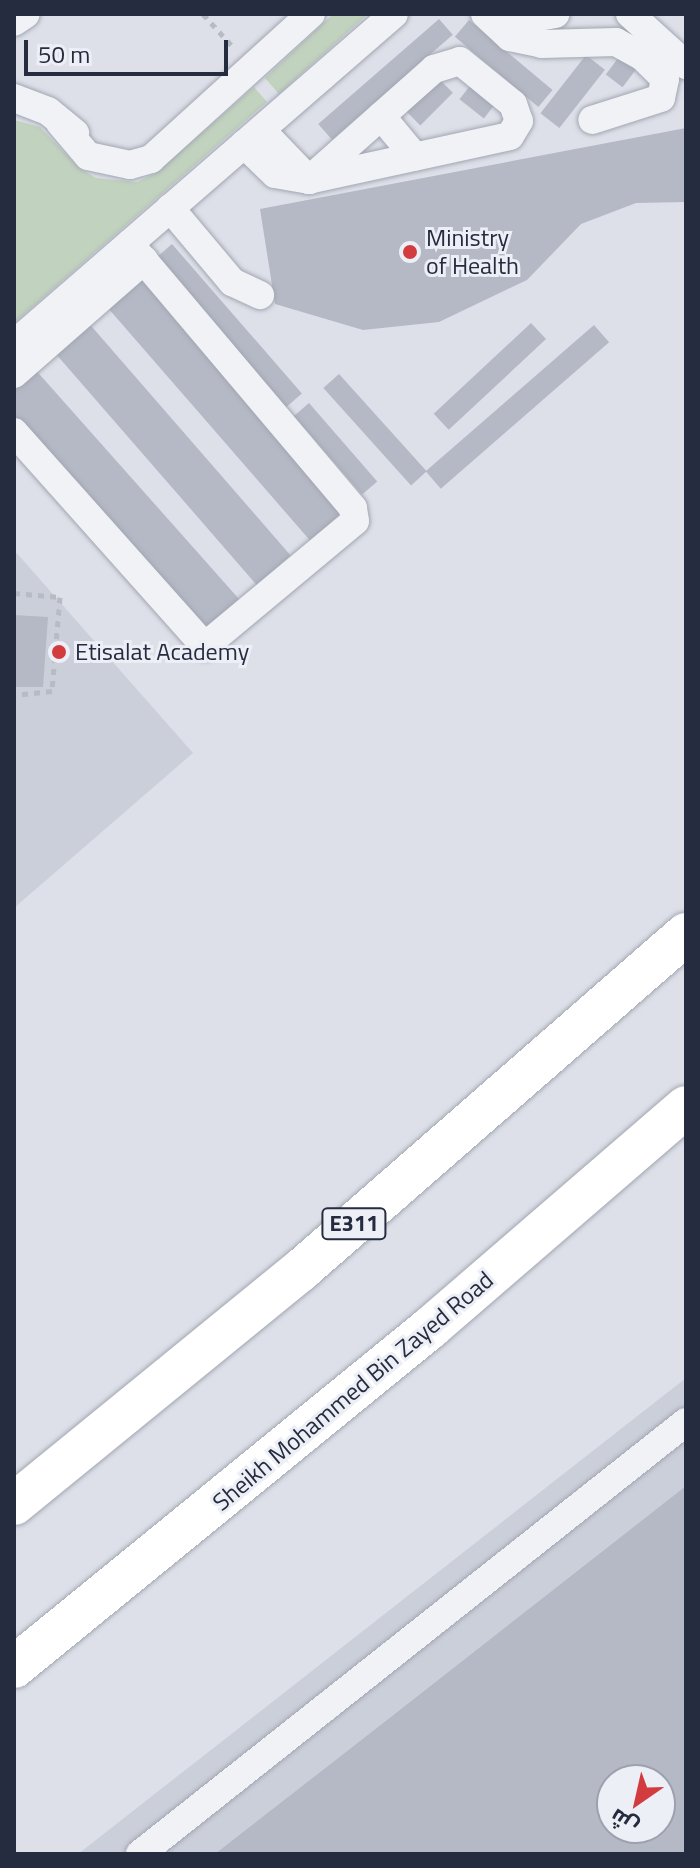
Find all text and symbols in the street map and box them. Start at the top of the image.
scale bar [28,24,232,74]
text: 50 m [38,36,90,72]
place label: Ministry of Health [426,224,519,280]
marker: Ministry of Health [401,243,419,261]
place label: Etisalat Academy [75,638,249,666]
marker: Etisalat Academy [50,643,68,661]
road number: E311 [320,1206,388,1242]
street label: Sheikh Mohammed Bin Zayed Road [207,1265,499,1517]
north arrow [596,1764,676,1844]
text: ش [602,1800,645,1844]

